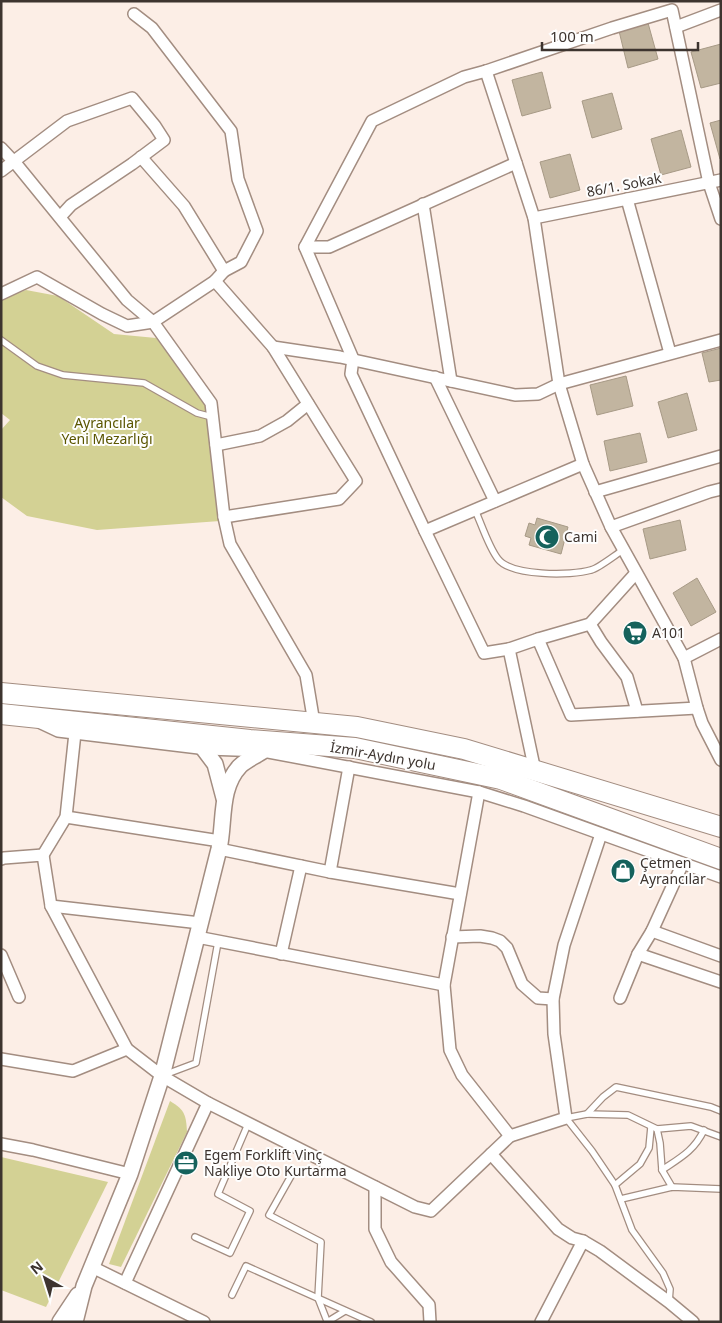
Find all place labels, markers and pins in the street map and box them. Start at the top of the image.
mosque icon: Cami [534,524,560,550]
place label: Cami [564,527,597,546]
supermarket icon: A101 [622,620,648,646]
place label: A101 [652,623,685,642]
place label: Çetmen Ayrancılar [640,853,706,888]
shop icon: Çetmen Ayrancılar [610,858,636,884]
place label: Egem Forklift Vinç Nakliye Oto Kurtarma [204,1145,347,1180]
office icon: Egem Forklift Vinç Nakliye Oto Kurtarma [173,1150,199,1176]

